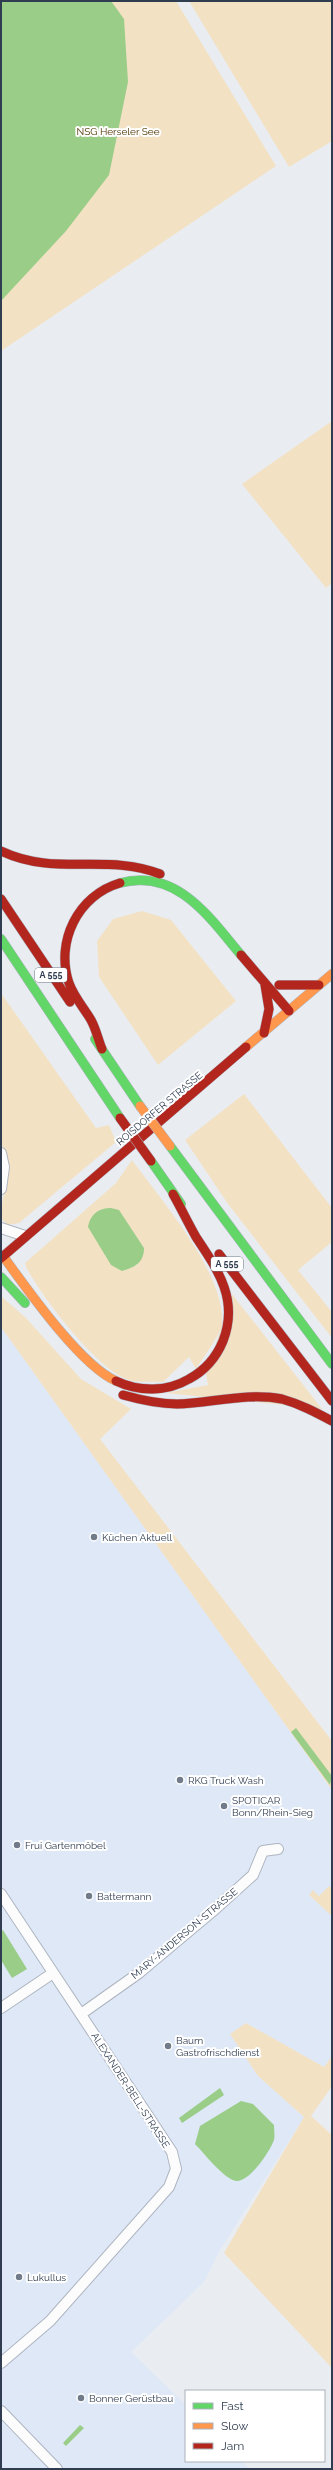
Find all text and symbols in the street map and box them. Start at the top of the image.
park label: NSG Herseler See [76,126,160,137]
road number: A 555 [35,968,67,982]
street label: ROISDORFER STRASSE [114,1069,204,1147]
road number: A 555 [211,1257,243,1271]
marker: Küchen Aktuell [89,1532,99,1542]
place label: Küchen Aktuell [102,1532,172,1543]
marker: RKG Truck Wash [175,1775,185,1785]
place label: RKG Truck Wash [188,1775,264,1786]
place label: SPOTICAR Bonn/Rhein-Sieg [232,1795,313,1818]
marker: SPOTICAR Bonn/Rhein-Sieg [219,1801,229,1811]
marker: Frui Gartenmöbel [12,1840,22,1850]
place label: Frui Gartenmöbel [25,1840,106,1851]
street label: MARY-ANDERSON-STRASSE [129,1886,240,1981]
marker: Battermann [84,1891,94,1901]
place label: Battermann [97,1891,152,1902]
street label: ALEXANDER-BELL-STRASSE [89,2031,172,2150]
place label: Baum Gastrofrischdienst [176,2035,260,2058]
marker: Baum Gastrofrischdienst [163,2041,173,2051]
marker: Lukullus [14,2272,24,2282]
place label: Lukullus [27,2272,66,2283]
legend [185,2390,325,2462]
marker: Bonner Gerüstbau [76,2393,86,2403]
place label: Bonner Gerüstbau [89,2393,173,2404]
text: Fast [221,2399,244,2413]
text: Slow [221,2419,248,2433]
text: Jam [221,2439,244,2453]

